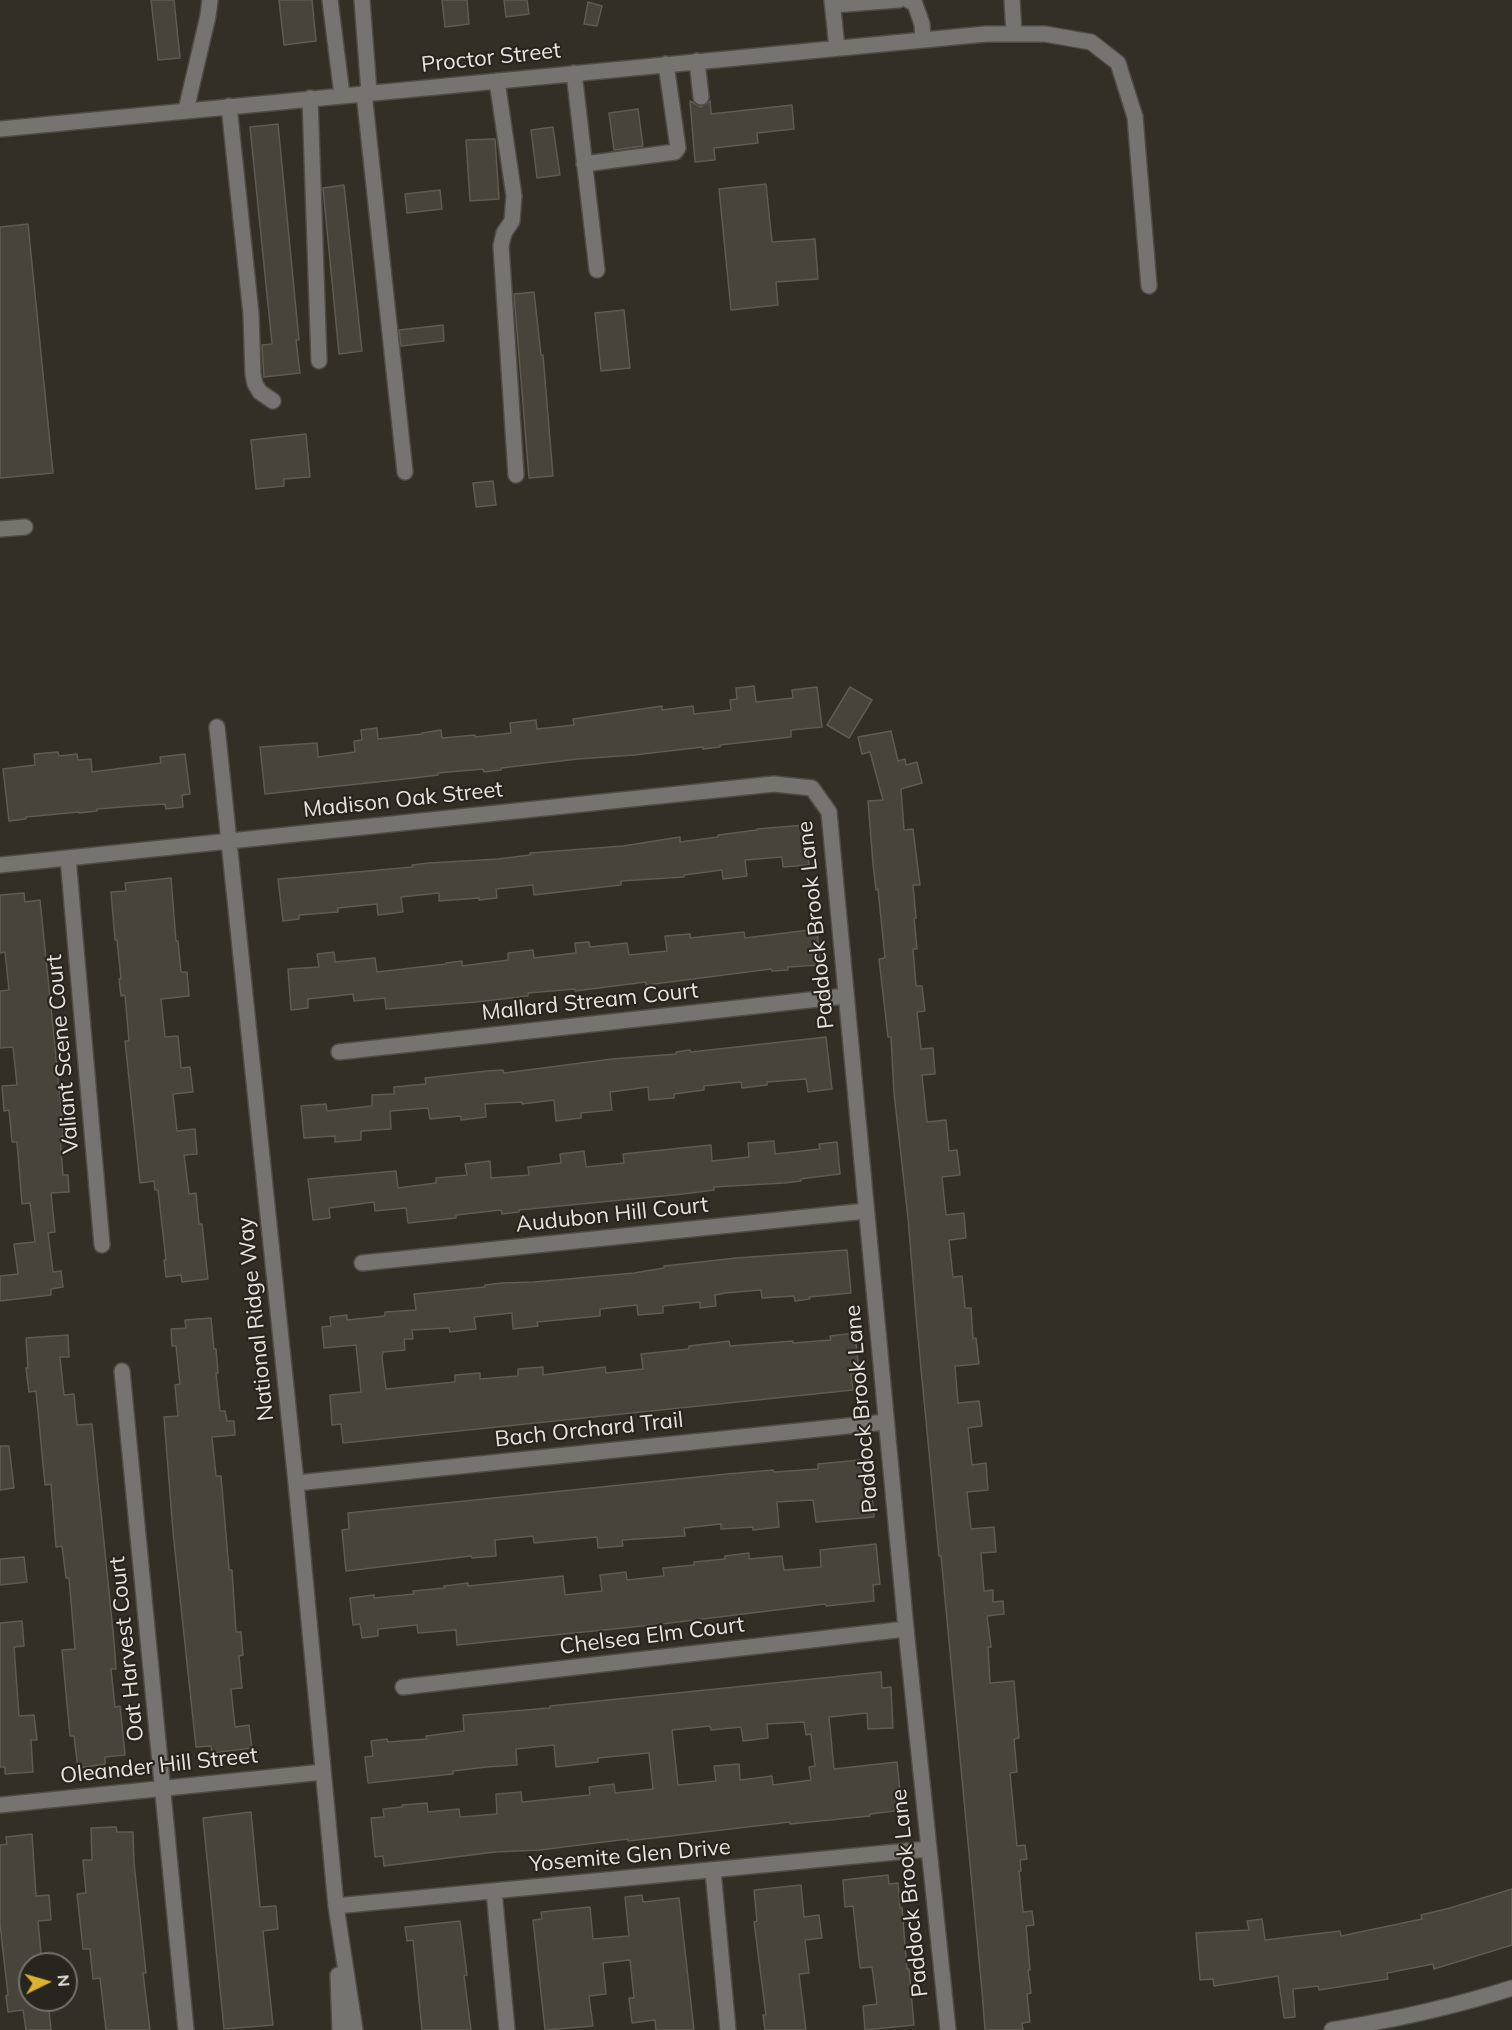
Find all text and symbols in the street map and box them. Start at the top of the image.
street label: Proctor Street [420,38,562,78]
street label: Madison Oak Street [302,776,504,824]
street label: Paddock Brook Lane [792,820,840,1030]
street label: Valiant Scene Court [41,953,85,1155]
street label: Mallard Stream Court [480,977,700,1027]
street label: Audubon Hill Court [515,1192,709,1238]
street label: National Ridge Way [232,1216,280,1422]
street label: Paddock Brook Lane [840,1304,884,1514]
street label: Bach Orchard Trail [493,1407,685,1453]
street label: Oat Harvest Court [104,1555,150,1743]
street label: Chelsea Elm Court [558,1612,746,1660]
street label: Oleander Hill Street [59,1743,259,1789]
street label: Paddock Brook Lane [886,1788,934,1998]
street label: Yosemite Glen Drive [528,1834,732,1878]
north arrow [18,1952,78,2012]
text: N [53,1974,74,1988]

